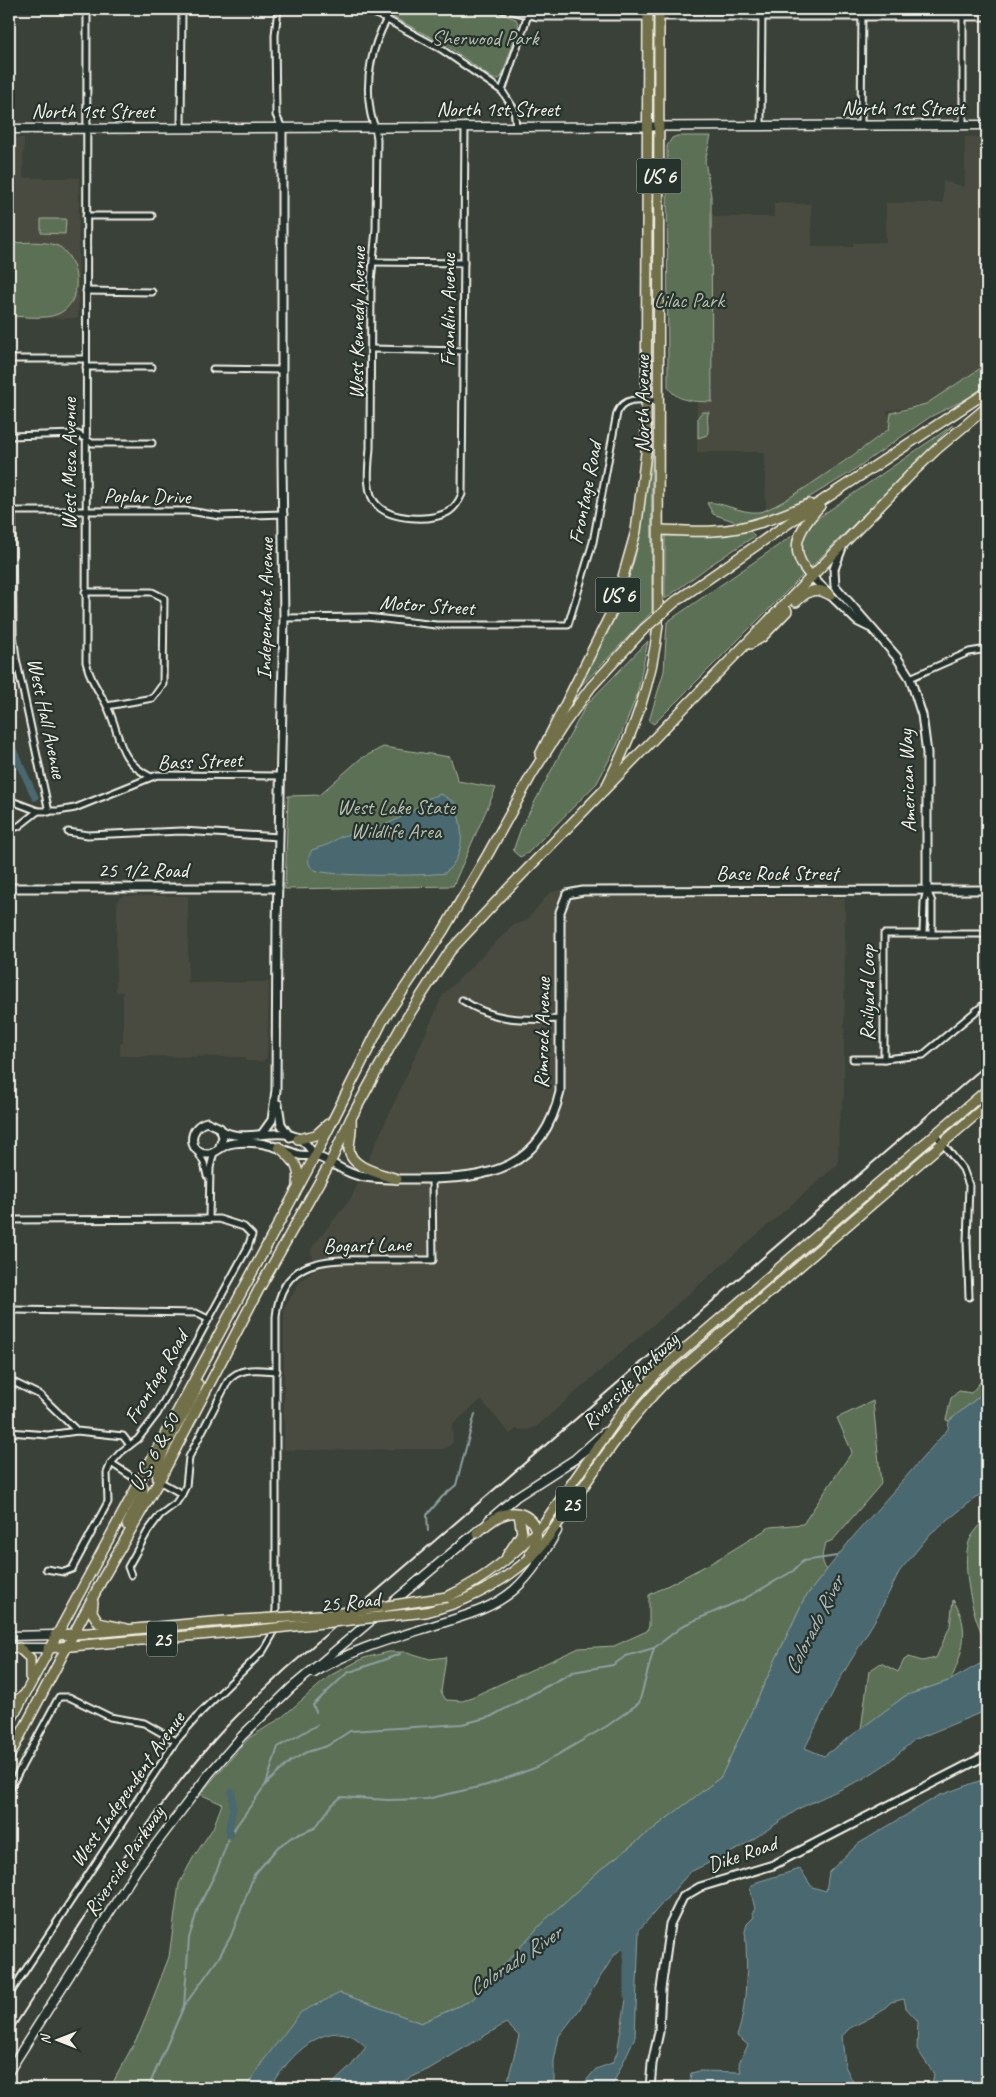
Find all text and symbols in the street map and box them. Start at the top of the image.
park label: Sherwood Park [431,25,540,51]
street label: North 1st Street [841,95,967,121]
street label: North 1st Street [436,96,562,122]
street label: North 1st Street [31,98,157,124]
road number: US 6 [636,158,682,194]
street label: West Kennedy Avenue [343,245,371,399]
street label: Franklin Avenue [435,252,461,367]
park label: Lilac Park [654,287,726,313]
street label: North Avenue [629,354,655,453]
street label: West Mesa Avenue [56,397,82,530]
street label: Frontage Road [562,436,608,546]
street label: Poplar Drive [103,482,193,510]
street label: Independent Avenue [251,537,279,680]
road number: US 6 [596,578,640,612]
street label: Motor Street [379,589,477,621]
street label: West Hall Avenue [22,656,73,782]
street label: American Way [892,727,922,833]
street label: Bass Street [157,746,245,775]
park label: West Lake State Wildlife Area [337,794,456,844]
street label: 25 1/2 Road [98,857,192,883]
street label: Base Rock Street [716,860,841,886]
street label: Railyard Loop [854,944,880,1041]
street label: Rimrock Avenue [528,976,556,1089]
street label: Bogart Lane [323,1231,413,1259]
street label: Frontage Road [118,1323,196,1428]
street label: Riverside Parkway [576,1326,685,1435]
street label: U.S. 6 & 50 [123,1407,186,1495]
road number: 25 [556,1486,586,1522]
water label: Colorado River [777,1569,852,1679]
street label: 25 Road [319,1586,384,1618]
road number: 25 [147,1622,177,1656]
street label: West Independent Avenue [64,1706,191,1872]
street label: Riverside Parkway [78,1800,171,1921]
street label: Dike Road [704,1829,783,1878]
water label: Colorado River [463,1918,569,2002]
north arrow [32,2014,82,2064]
text: N [37,2033,54,2044]

